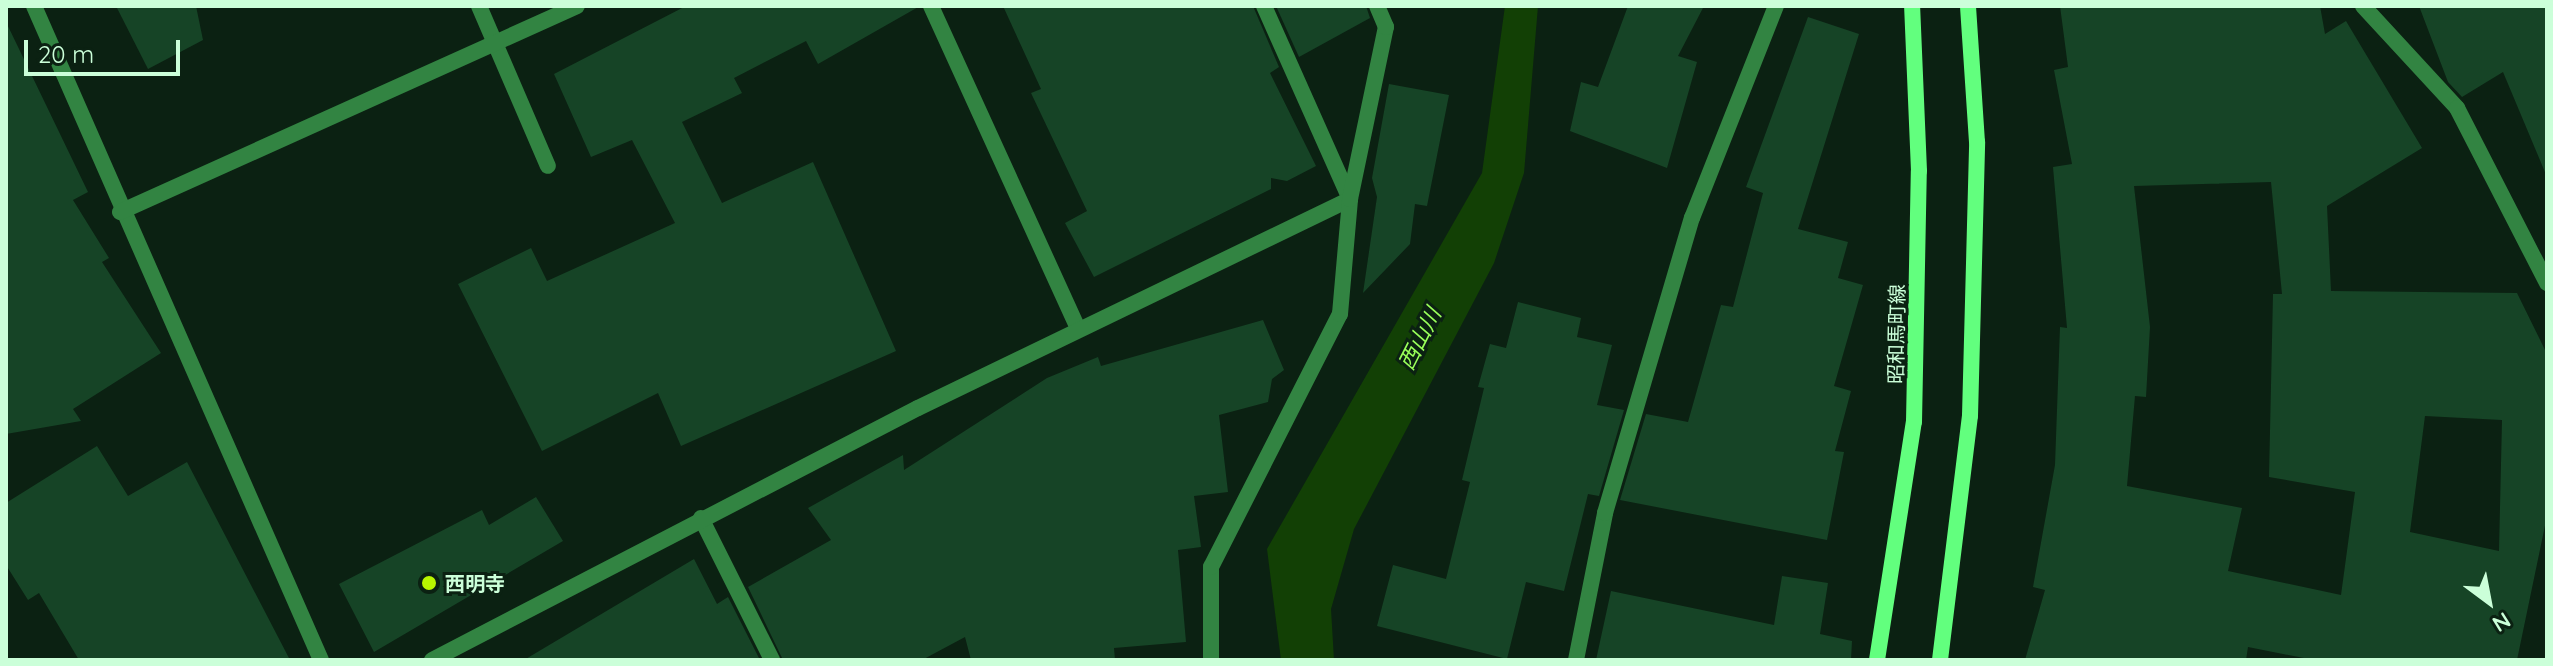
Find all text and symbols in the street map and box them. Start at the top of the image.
scale bar [28,24,184,74]
text: 20 m [38,39,94,69]
street label: 昭和馬町線 [1883,284,1909,384]
water label: 西山川 [1393,304,1447,374]
north arrow [2449,562,2529,642]
place label: 西明寺 [445,571,505,595]
marker: 西明寺 [420,574,438,592]
text: N [2487,606,2516,639]

